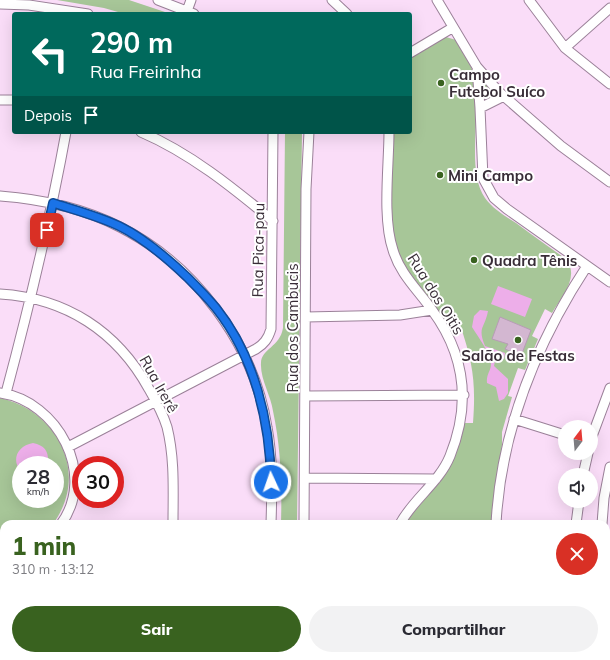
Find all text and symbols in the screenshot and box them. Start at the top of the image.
text: 290 m [90,25,173,60]
icon: left [24,28,76,80]
text: Rua Freirinha [90,60,201,83]
place label: Campo Futebol Suíco [449,65,545,101]
marker: Campo Futebol Suíco [436,78,446,88]
icon: arrive [80,104,102,126]
text: Depois [24,106,72,125]
place label: Mini Campo [448,166,533,185]
marker: Mini Campo [435,170,445,180]
street label: Rua Pica-pau [248,202,268,298]
pin [30,213,64,247]
icon: arrive [36,219,58,241]
street label: Rua dos Oitis [403,250,469,338]
place label: Quadra Tênis [482,251,577,270]
marker: Quadra Tênis [469,255,479,265]
street label: Rua dos Cambucis [283,263,302,393]
marker: Salão de Festas [513,335,523,345]
place label: Salão de Festas [461,346,575,365]
street label: Rua Irerê [135,352,183,416]
north arrow [558,420,598,460]
map controls [558,420,598,508]
speed limit sign: 30 [72,456,124,508]
position arrow [250,461,292,503]
text: 28 [26,464,50,489]
button: sound [558,468,598,508]
text: km/h [27,485,49,498]
text: 1 min [12,531,76,561]
button: close [556,533,598,575]
text: 310 m · 13:12 [12,561,94,577]
button: Sair [12,606,301,652]
button: Compartilhar [309,606,598,652]

